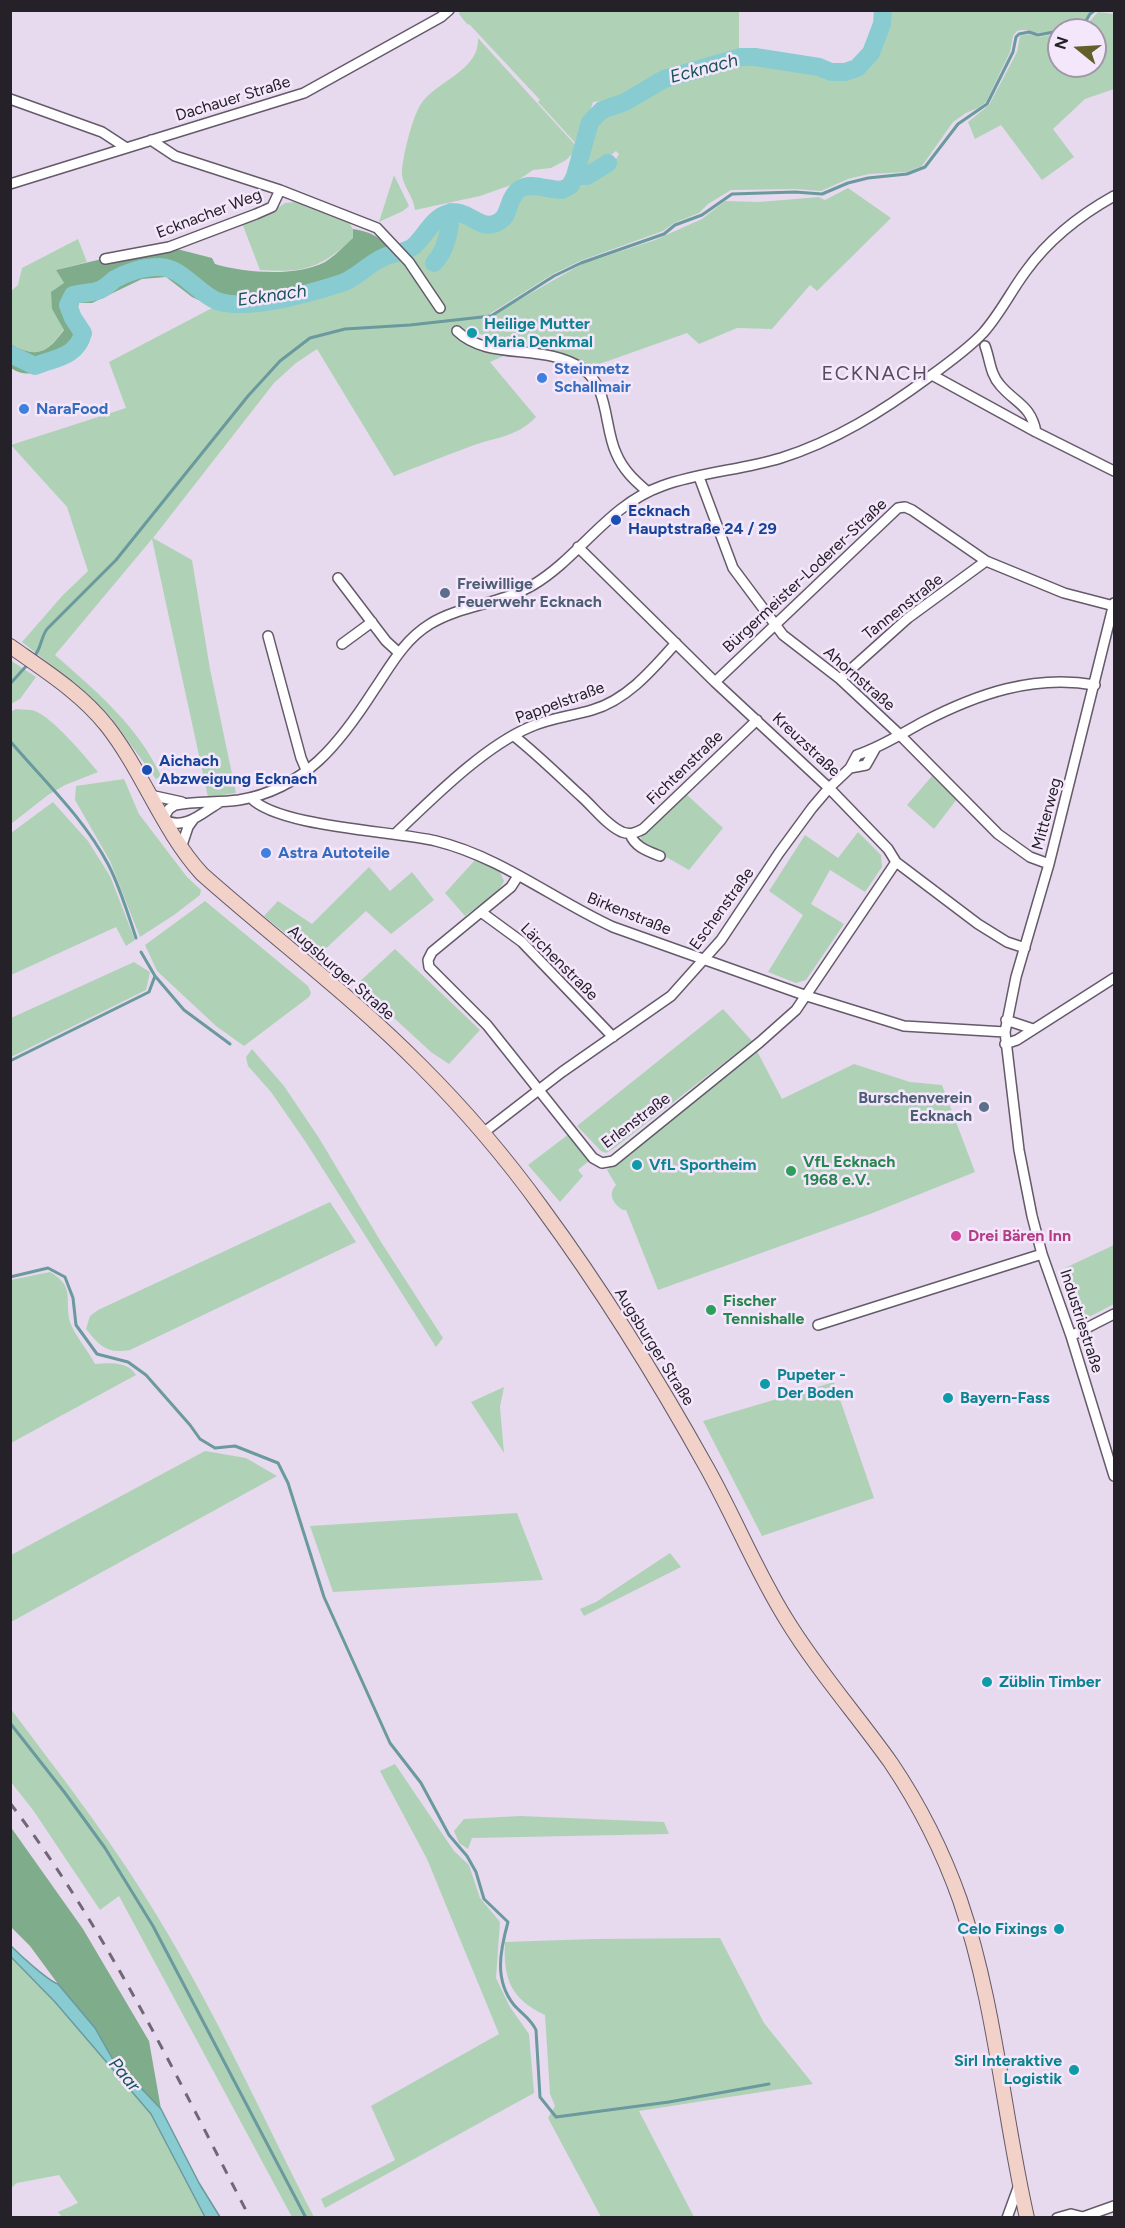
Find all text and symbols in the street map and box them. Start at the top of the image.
north arrow [1047,18,1107,78]
text: N [1050,34,1072,52]
water label: Ecknach [668,50,740,88]
street label: Dachauer Straße [173,72,293,126]
street label: Ecknacher Weg [154,185,264,243]
water label: Ecknach [236,280,308,312]
place label: Heilige Mutter Maria Denkmal [484,314,593,352]
marker: Heilige Mutter Maria Denkmal [465,326,479,340]
place label: Steinmetz Schallmair [554,359,631,397]
district label: ECKNACH [822,362,928,386]
marker: Steinmetz Schallmair [535,371,549,385]
place label: NaraFood [36,399,108,419]
marker: NaraFood [17,402,31,416]
street label: Bürgermeister-Loderer-Straße [719,495,891,657]
place label: Ecknach Hauptstraße 24 / 29 [628,501,777,539]
marker: Ecknach Hauptstraße 24 / 29 [609,513,623,527]
street label: Tannenstraße [859,570,947,644]
place label: Freiwillige Feuerwehr Ecknach [457,574,602,612]
marker: Freiwillige Feuerwehr Ecknach [438,586,452,600]
street label: Ahornstraße [819,643,899,715]
street label: Pappelstraße [513,678,607,728]
street label: Kreuzstraße [768,709,844,781]
street label: Fichtenstraße [643,727,727,809]
place label: Aichach Abzweigung Ecknach [159,751,317,789]
marker: Aichach Abzweigung Ecknach [140,763,154,777]
street label: Mitterweg [1028,776,1066,852]
place label: Astra Autoteile [278,843,390,863]
marker: Astra Autoteile [259,846,273,860]
street label: Eschenstraße [686,864,758,954]
street label: Birkenstraße [584,888,674,940]
street label: Lärchenstraße [516,919,602,1005]
street label: Augsburger Straße [284,921,398,1025]
place label: Burschenverein Ecknach [858,1088,972,1126]
street label: Erlenstraße [598,1089,674,1153]
marker: Burschenverein Ecknach [977,1100,991,1114]
place label: VfL Ecknach 1968 e.V. [803,1152,895,1190]
place label: VfL Sportheim [649,1155,756,1175]
marker: VfL Sportheim [630,1158,644,1172]
marker: VfL Ecknach 1968 e.V. [784,1164,798,1178]
place label: Drei Bären Inn [968,1226,1071,1246]
marker: Drei Bären Inn [949,1229,963,1243]
street label: Industriestraße [1055,1267,1107,1375]
street label: Augsburger Straße [610,1285,698,1409]
place label: Fischer Tennishalle [723,1291,804,1329]
marker: Fischer Tennishalle [704,1303,718,1317]
place label: Pupeter - Der Boden [777,1365,853,1403]
marker: Pupeter - Der Boden [758,1377,772,1391]
place label: Bayern-Fass [960,1388,1050,1408]
marker: Bayern-Fass [941,1391,955,1405]
place label: Züblin Timber [999,1672,1101,1692]
marker: Züblin Timber [980,1675,994,1689]
place label: Celo Fixings [958,1919,1047,1939]
marker: Celo Fixings [1052,1922,1066,1936]
place label: Sirl Interaktive Logistik [954,2051,1062,2089]
water label: Paar [104,2054,144,2096]
marker: Sirl Interaktive Logistik [1067,2063,1081,2077]

